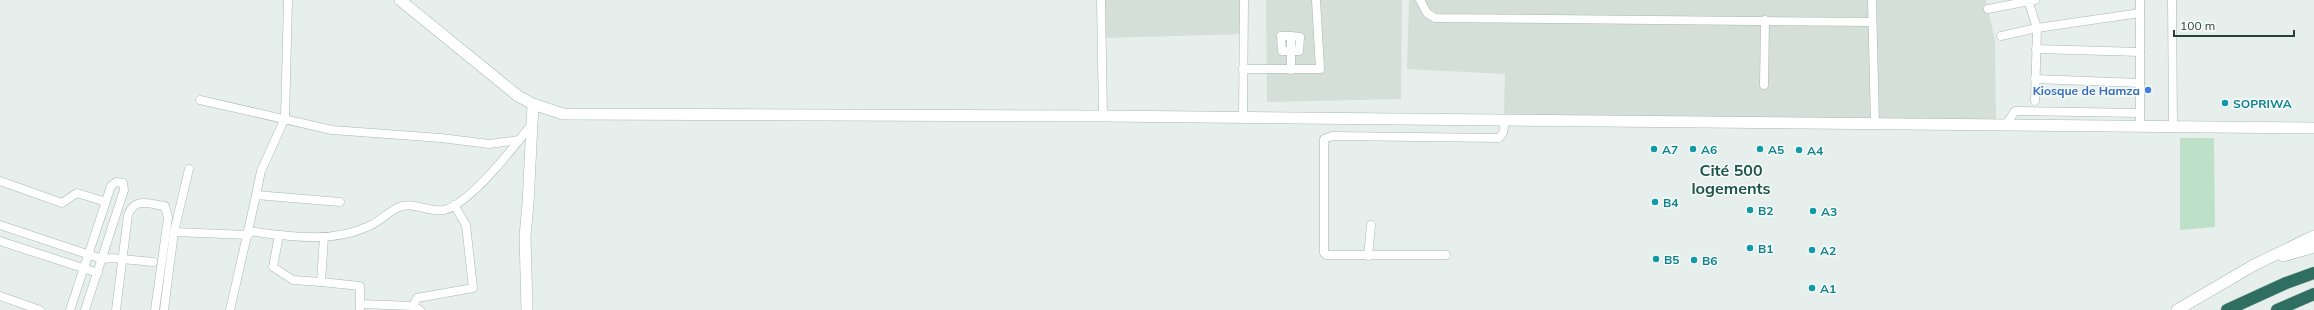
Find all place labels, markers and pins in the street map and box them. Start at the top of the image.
place label: Kiosque de Hamza [2033,83,2140,98]
marker: Kiosque de Hamza [2143,85,2153,95]
place label: SOPRIWA [2233,96,2292,111]
marker: SOPRIWA [2220,98,2230,108]
place label: A7 [1662,142,1678,157]
place label: A6 [1701,142,1717,157]
place label: A5 [1768,142,1784,157]
place label: A4 [1807,143,1823,158]
marker: A7 [1649,144,1659,154]
marker: A6 [1688,144,1698,154]
marker: A5 [1755,144,1765,154]
marker: A4 [1794,145,1804,155]
place label: B4 [1663,195,1678,210]
marker: B4 [1650,197,1660,207]
place label: B2 [1758,203,1773,218]
place label: A3 [1821,204,1837,219]
marker: B2 [1745,205,1755,215]
marker: A3 [1808,206,1818,216]
place label: B1 [1758,241,1773,256]
marker: B1 [1745,243,1755,253]
place label: A2 [1820,243,1836,258]
marker: A2 [1807,245,1817,255]
place label: B5 [1664,252,1679,267]
place label: B6 [1702,253,1717,268]
marker: B5 [1651,254,1661,264]
marker: B6 [1689,255,1699,265]
place label: A1 [1820,281,1836,296]
marker: A1 [1807,283,1817,293]

